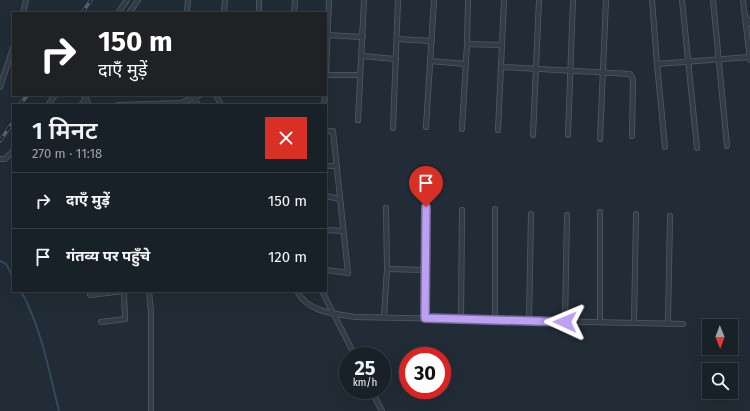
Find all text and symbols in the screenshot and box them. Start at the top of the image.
text: 150 m [98,25,173,58]
icon: right [32,28,84,80]
text: दाएँ मुड़ें [98,59,147,81]
text: 1 मिनट [32,117,98,145]
button: close [265,117,307,159]
text: 270 m · 11:18 [32,146,102,161]
pin [409,166,443,207]
icon: arrive [415,172,437,194]
icon: right [32,190,54,212]
text: दाएँ मुड़ें [66,191,110,209]
text: 150 m [268,192,307,210]
icon: arrive [32,246,54,268]
text: गंतव्य पर पहुँचे [66,247,150,265]
text: 120 m [268,248,307,266]
position arrow [544,301,586,343]
north arrow [702,319,738,355]
map controls [702,319,738,399]
speed limit sign: 30 [399,347,451,399]
text: 25 [354,356,376,380]
button: search [702,363,738,399]
text: km/h [353,377,377,389]

